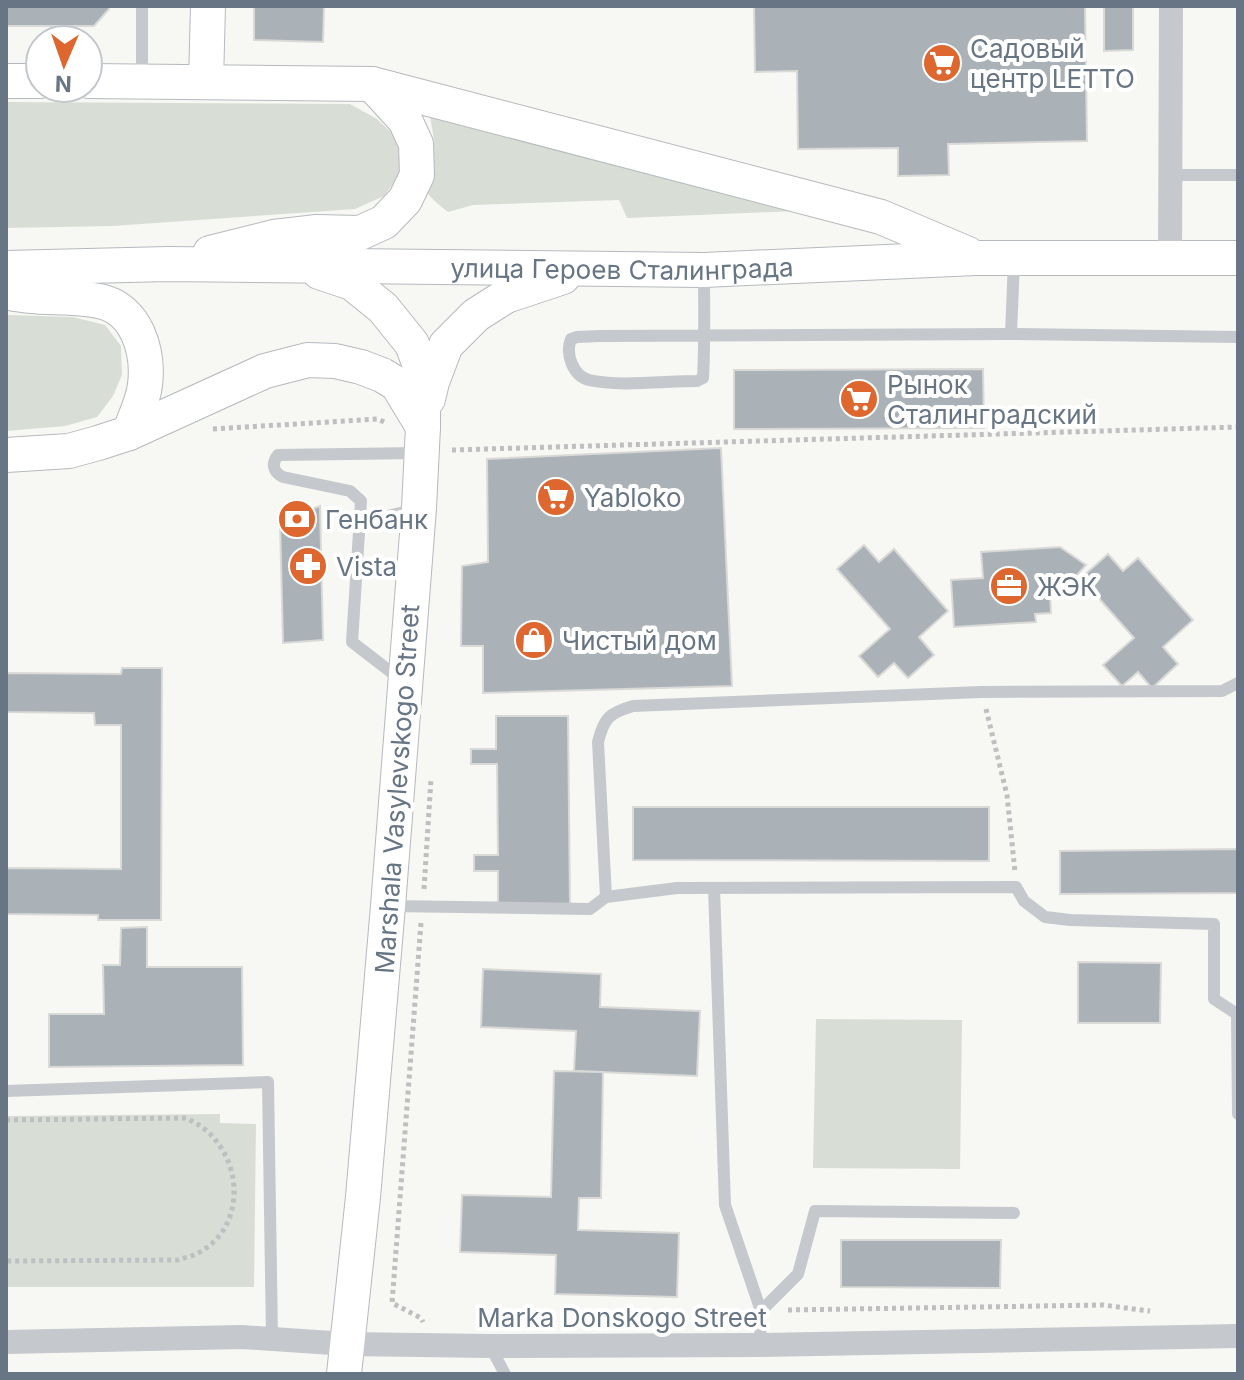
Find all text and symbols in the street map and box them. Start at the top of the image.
north arrow [24,24,104,104]
place label: Садовый центр LETTO [970,33,1135,94]
supermarket icon: Садовый центр LETTO [921,42,963,84]
text: N [54,71,72,97]
street label: улица Героев Сталинграда [450,251,794,286]
place label: Рынок Сталинградский [887,369,1097,430]
supermarket icon: Рынок Сталинградский [838,378,880,420]
supermarket icon: Yabloko [535,476,577,518]
place label: Yabloko [584,482,682,513]
bank icon: Генбанк [276,498,318,540]
place label: Генбанк [325,504,428,535]
pharmacy icon: Vista [287,545,329,587]
place label: Vista [336,551,397,582]
office icon: ЖЭК [988,565,1030,607]
place label: ЖЭК [1037,571,1098,602]
street label: Marshala Vasylevskogo Street [369,603,425,975]
shop icon: Чистый дом [513,619,555,661]
place label: Чистый дом [562,625,717,656]
street label: Marka Donskogo Street [477,1302,767,1333]

